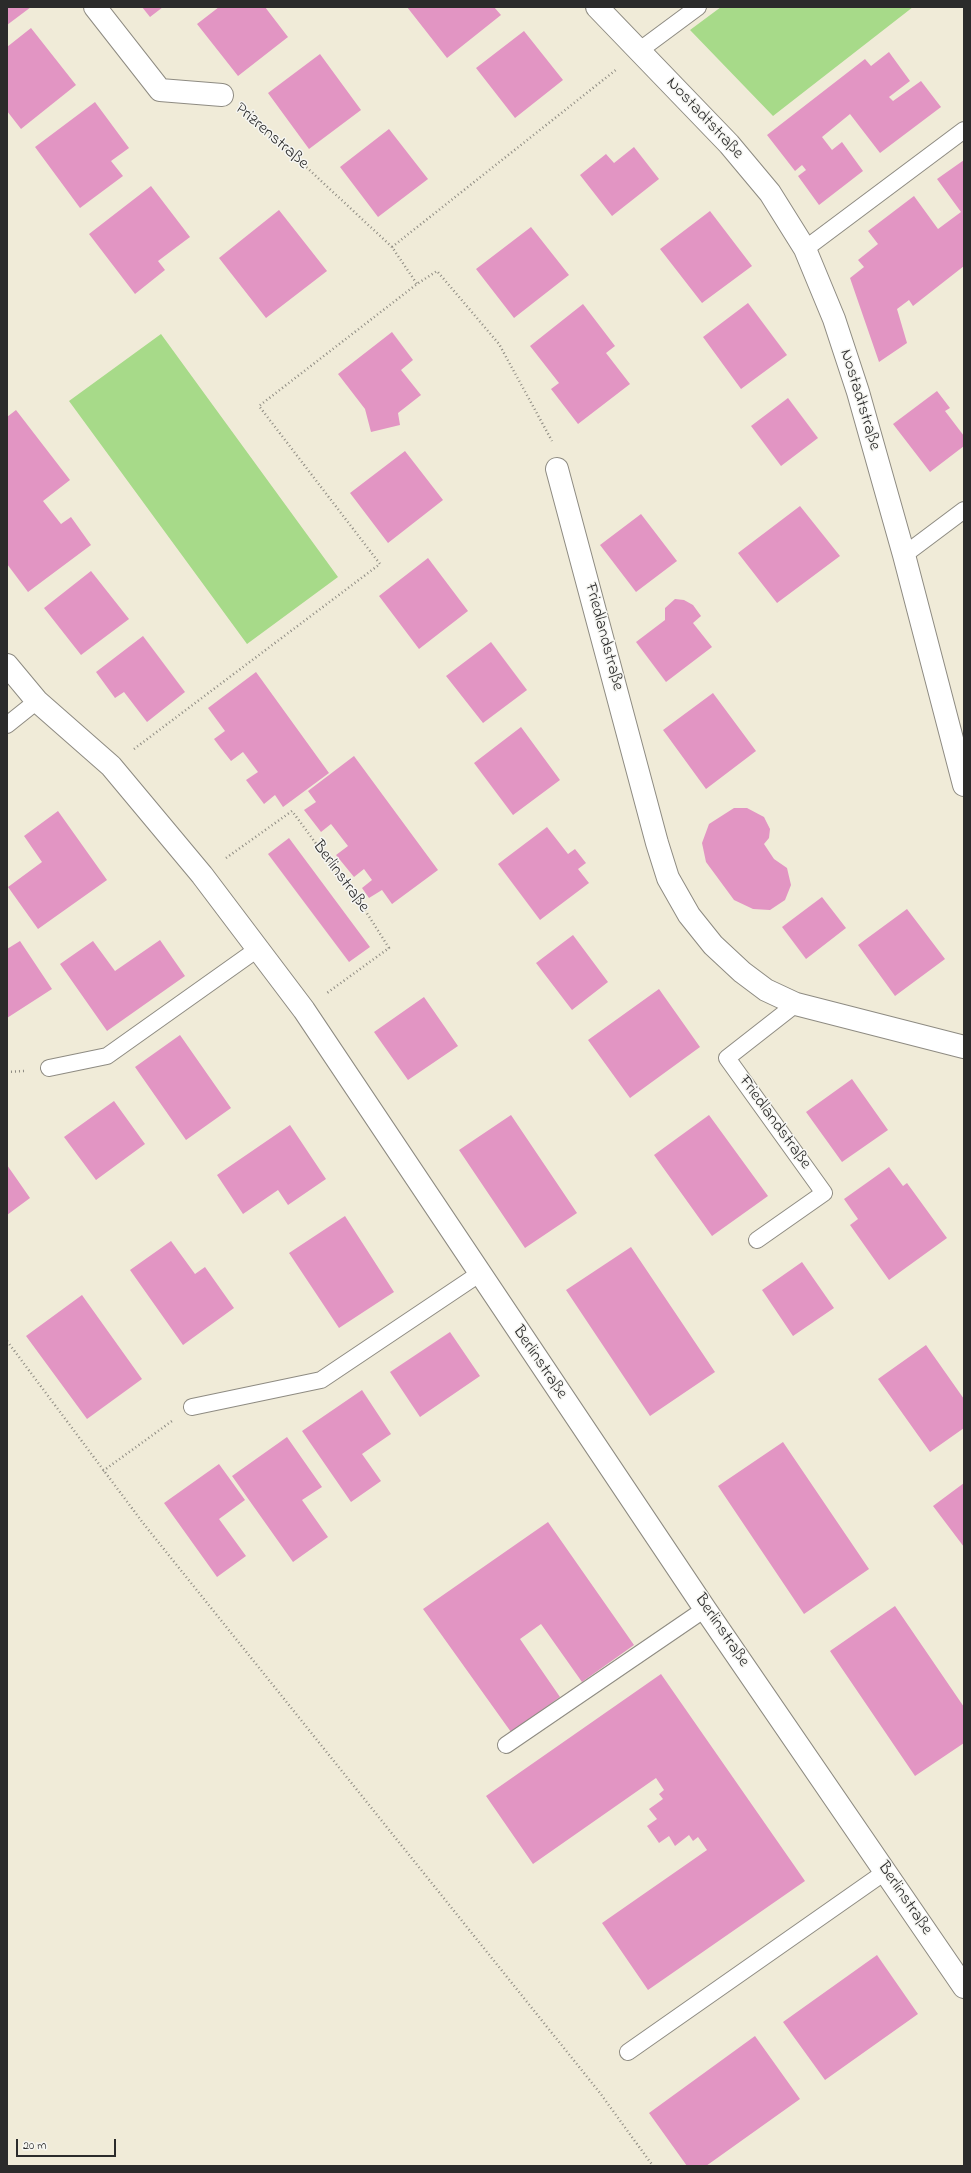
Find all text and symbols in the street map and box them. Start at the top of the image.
street label: Nostadtstraße [661,74,747,164]
street label: Prizrenstraße [230,99,312,175]
street label: Nostadtstraße [834,347,884,453]
street label: Friedlandstraße [579,581,627,693]
street label: Berlinstraße [307,837,373,917]
street label: Friedlandstraße [733,1072,815,1174]
street label: Berlinstraße [507,1322,571,1404]
street label: Berlinstraße [689,1590,753,1672]
street label: Berlinstraße [872,1858,936,1940]
scale bar [18,2131,118,2157]
text: 20 m [23,2137,46,2155]

